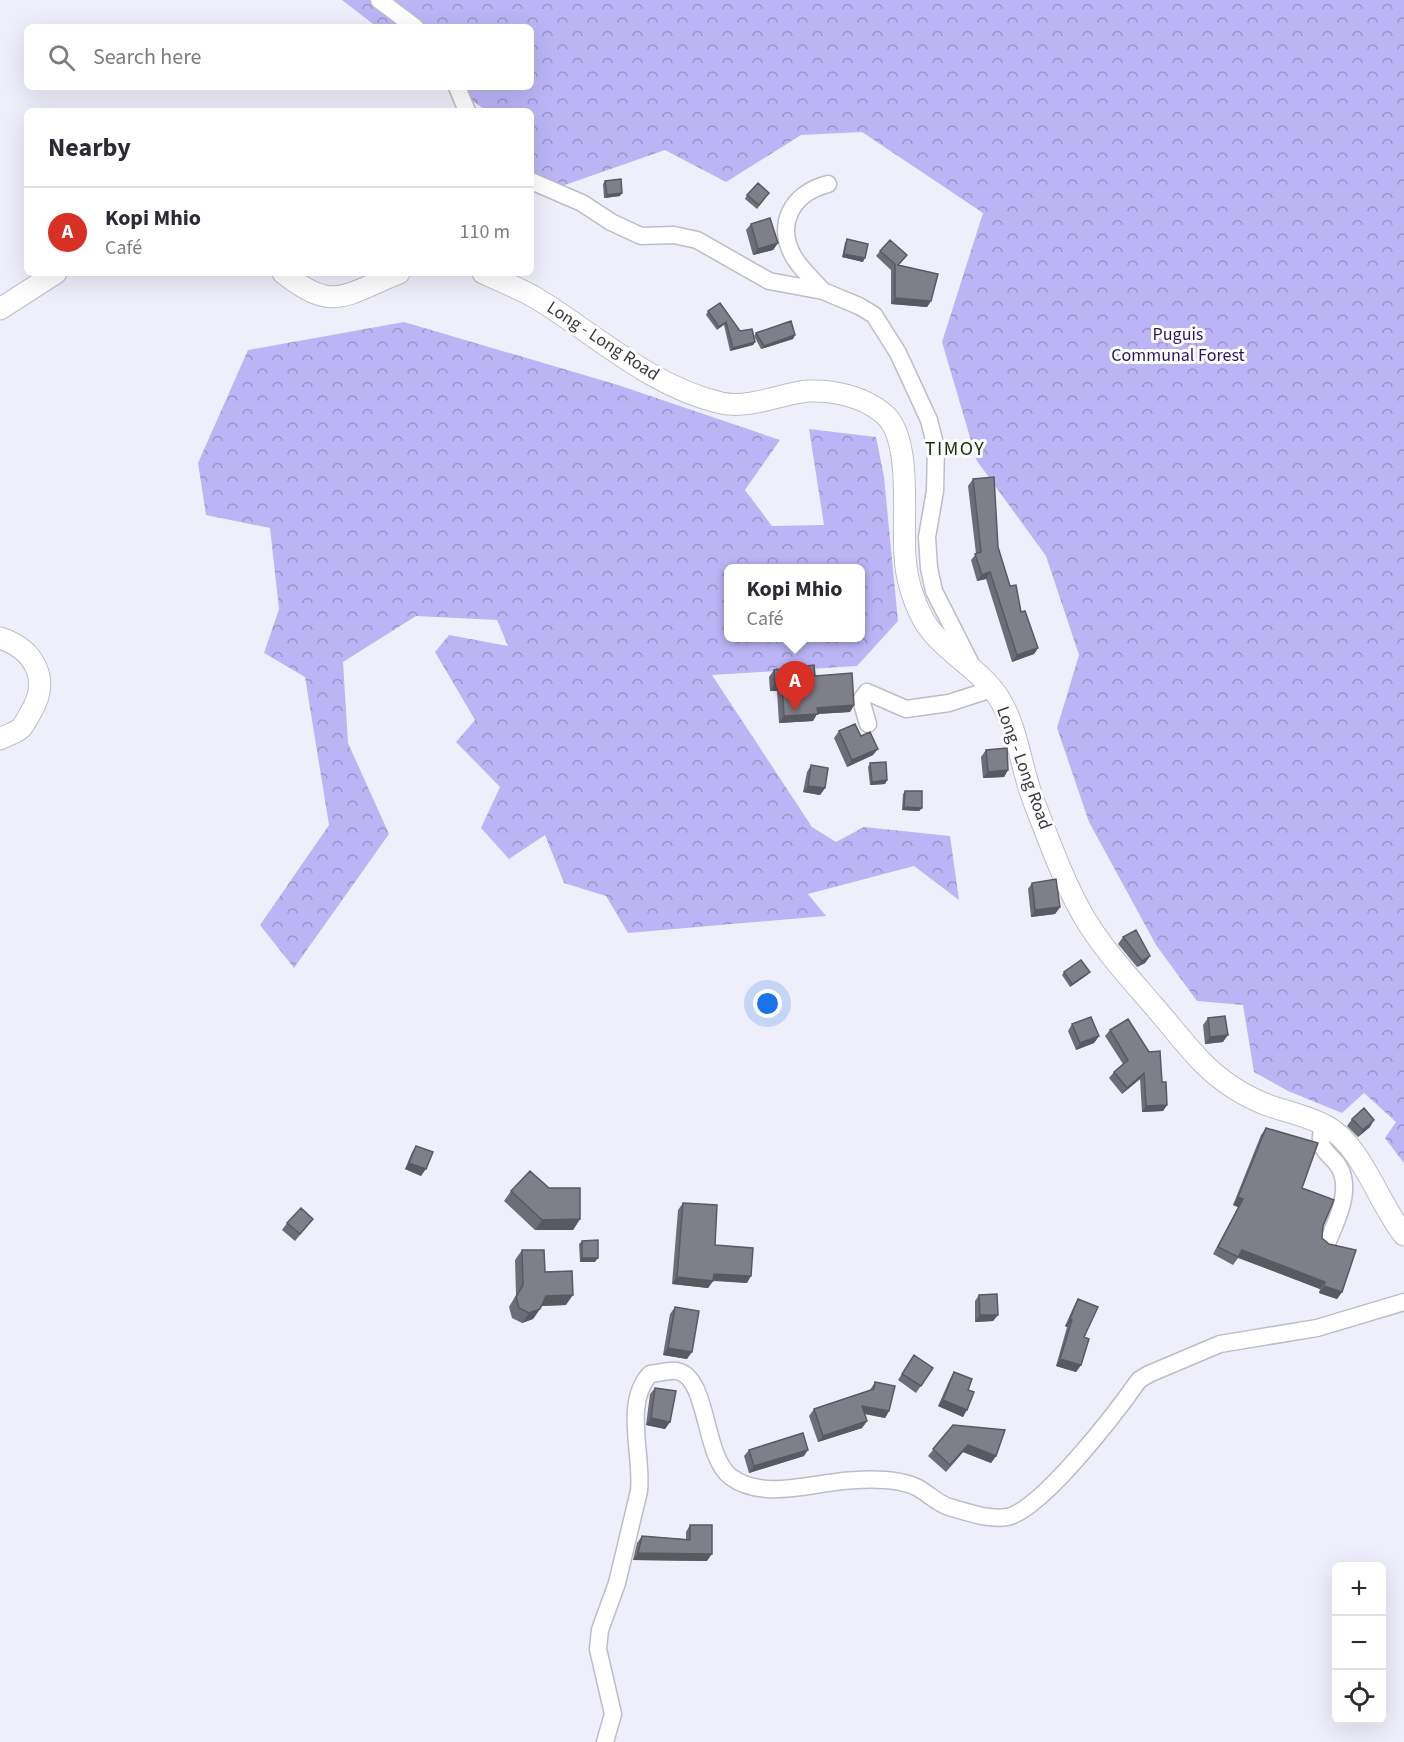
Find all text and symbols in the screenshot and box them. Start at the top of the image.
search box [24,24,534,90]
icon: search [45,41,78,74]
text: Search here [93,41,201,73]
text: Nearby [48,129,131,166]
text: Kopi Mhio [105,202,201,234]
text: A [62,218,73,246]
text: 110 m [460,218,510,246]
text: Café [105,234,142,262]
street label: Long - Long Road [542,295,664,387]
park label: Puguis Communal Forest [1111,322,1245,368]
district label: TIMOY [925,435,985,463]
popup [724,564,865,642]
text: Kopi Mhio [746,573,843,605]
text: Café [746,605,784,633]
pin: A [776,662,814,711]
street label: Long - Long Road [990,703,1058,833]
your location [753,989,782,1018]
map controls [1332,1562,1386,1724]
button: + [1332,1562,1386,1616]
button: − [1332,1616,1386,1670]
button: locate [1332,1670,1386,1724]

